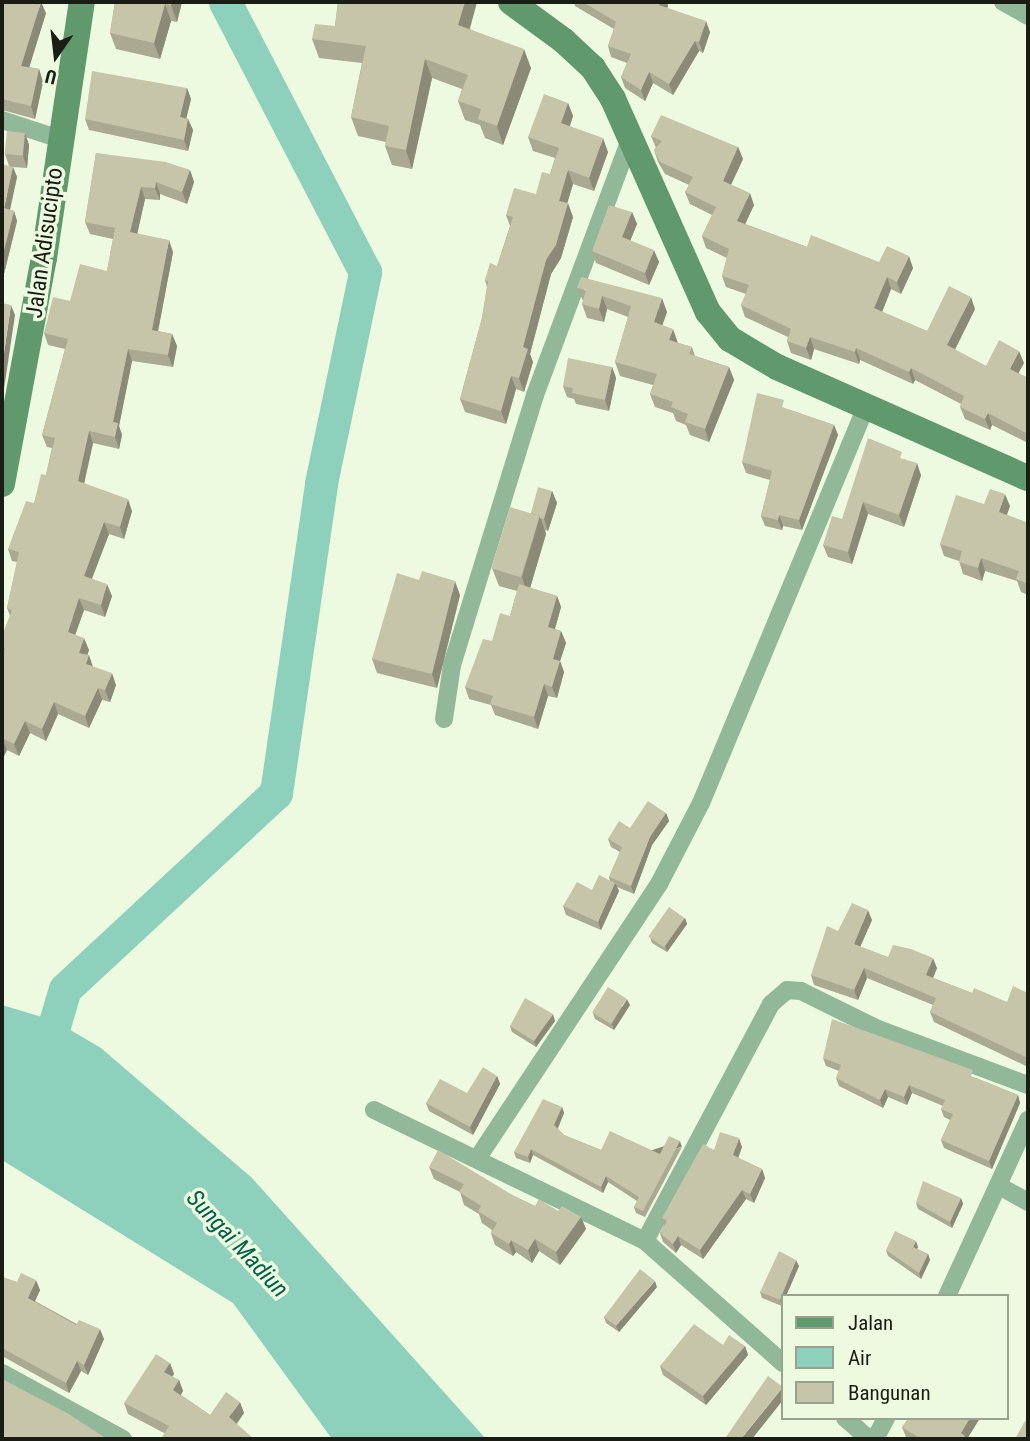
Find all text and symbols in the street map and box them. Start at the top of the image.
north arrow [21,21,91,91]
text: U [43,64,59,89]
street label: Jalan Adisucipto [21,166,69,320]
water label: Sungai Madiun [180,1184,294,1304]
legend [782,1294,1009,1420]
text: Jalan [848,1311,893,1335]
text: Air [848,1346,871,1370]
text: Bangunan [848,1381,931,1405]

